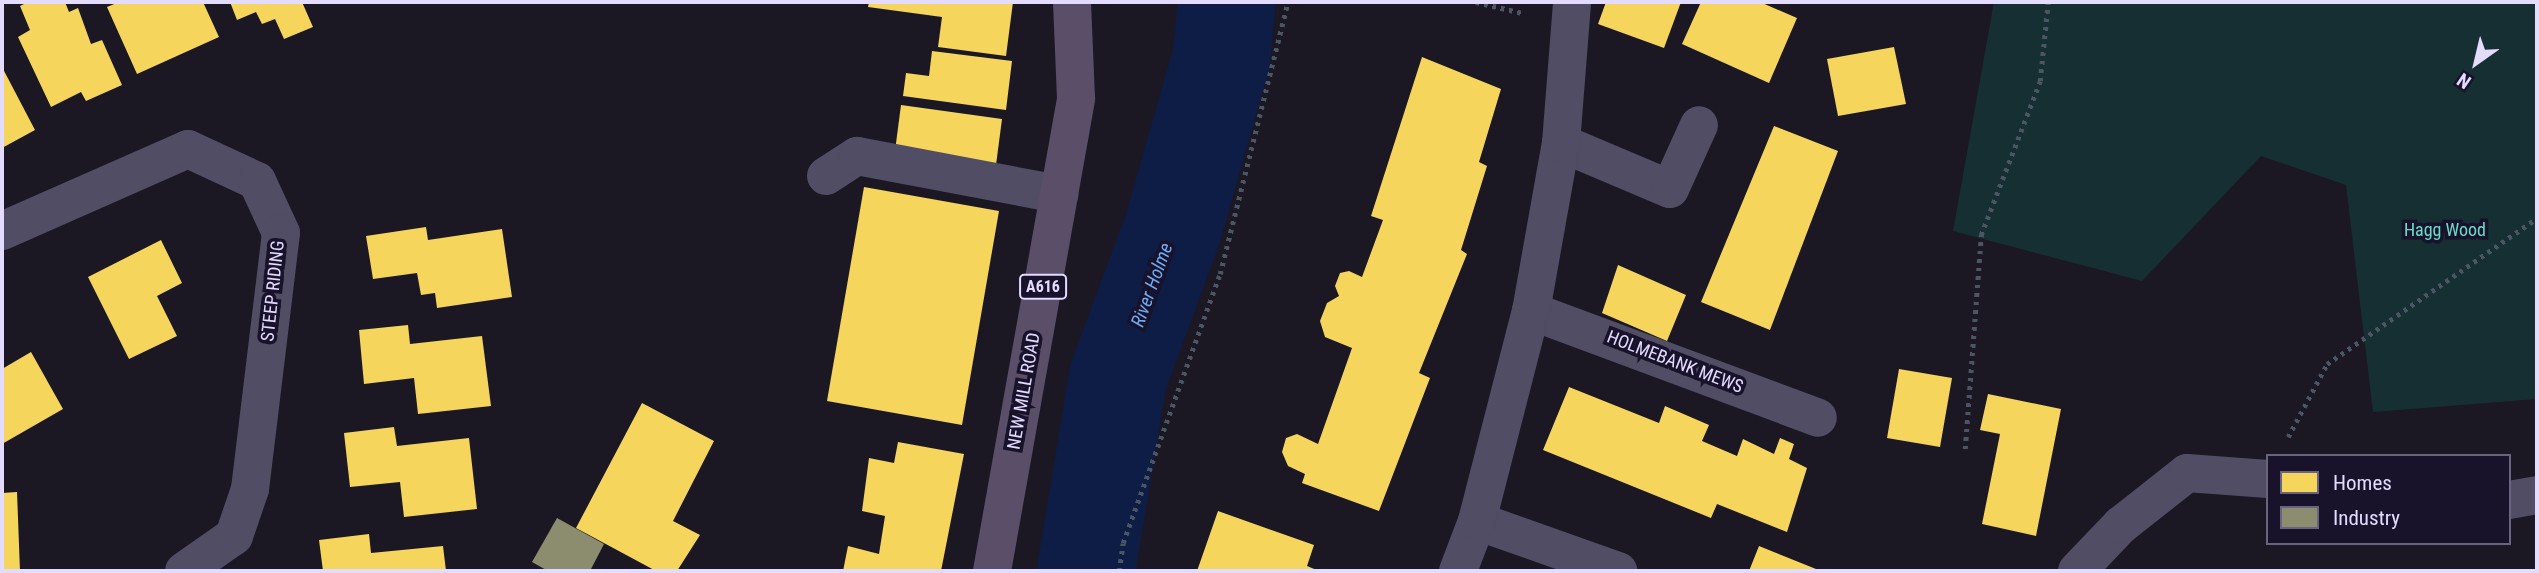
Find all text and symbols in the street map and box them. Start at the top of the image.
north arrow [2441,28,2511,98]
text: N [2453,68,2475,94]
park label: Hagg Wood [2404,219,2486,241]
street label: STEEP RIDING [257,239,289,343]
water label: River Holme [1126,240,1178,330]
road number: A616 [1018,274,1068,300]
street label: HOLMEBANK MEWS [1604,326,1746,398]
street label: NEW MILL ROAD [1003,331,1045,451]
legend [2266,454,2511,545]
text: Homes [2333,471,2392,495]
text: Industry [2333,506,2400,530]

